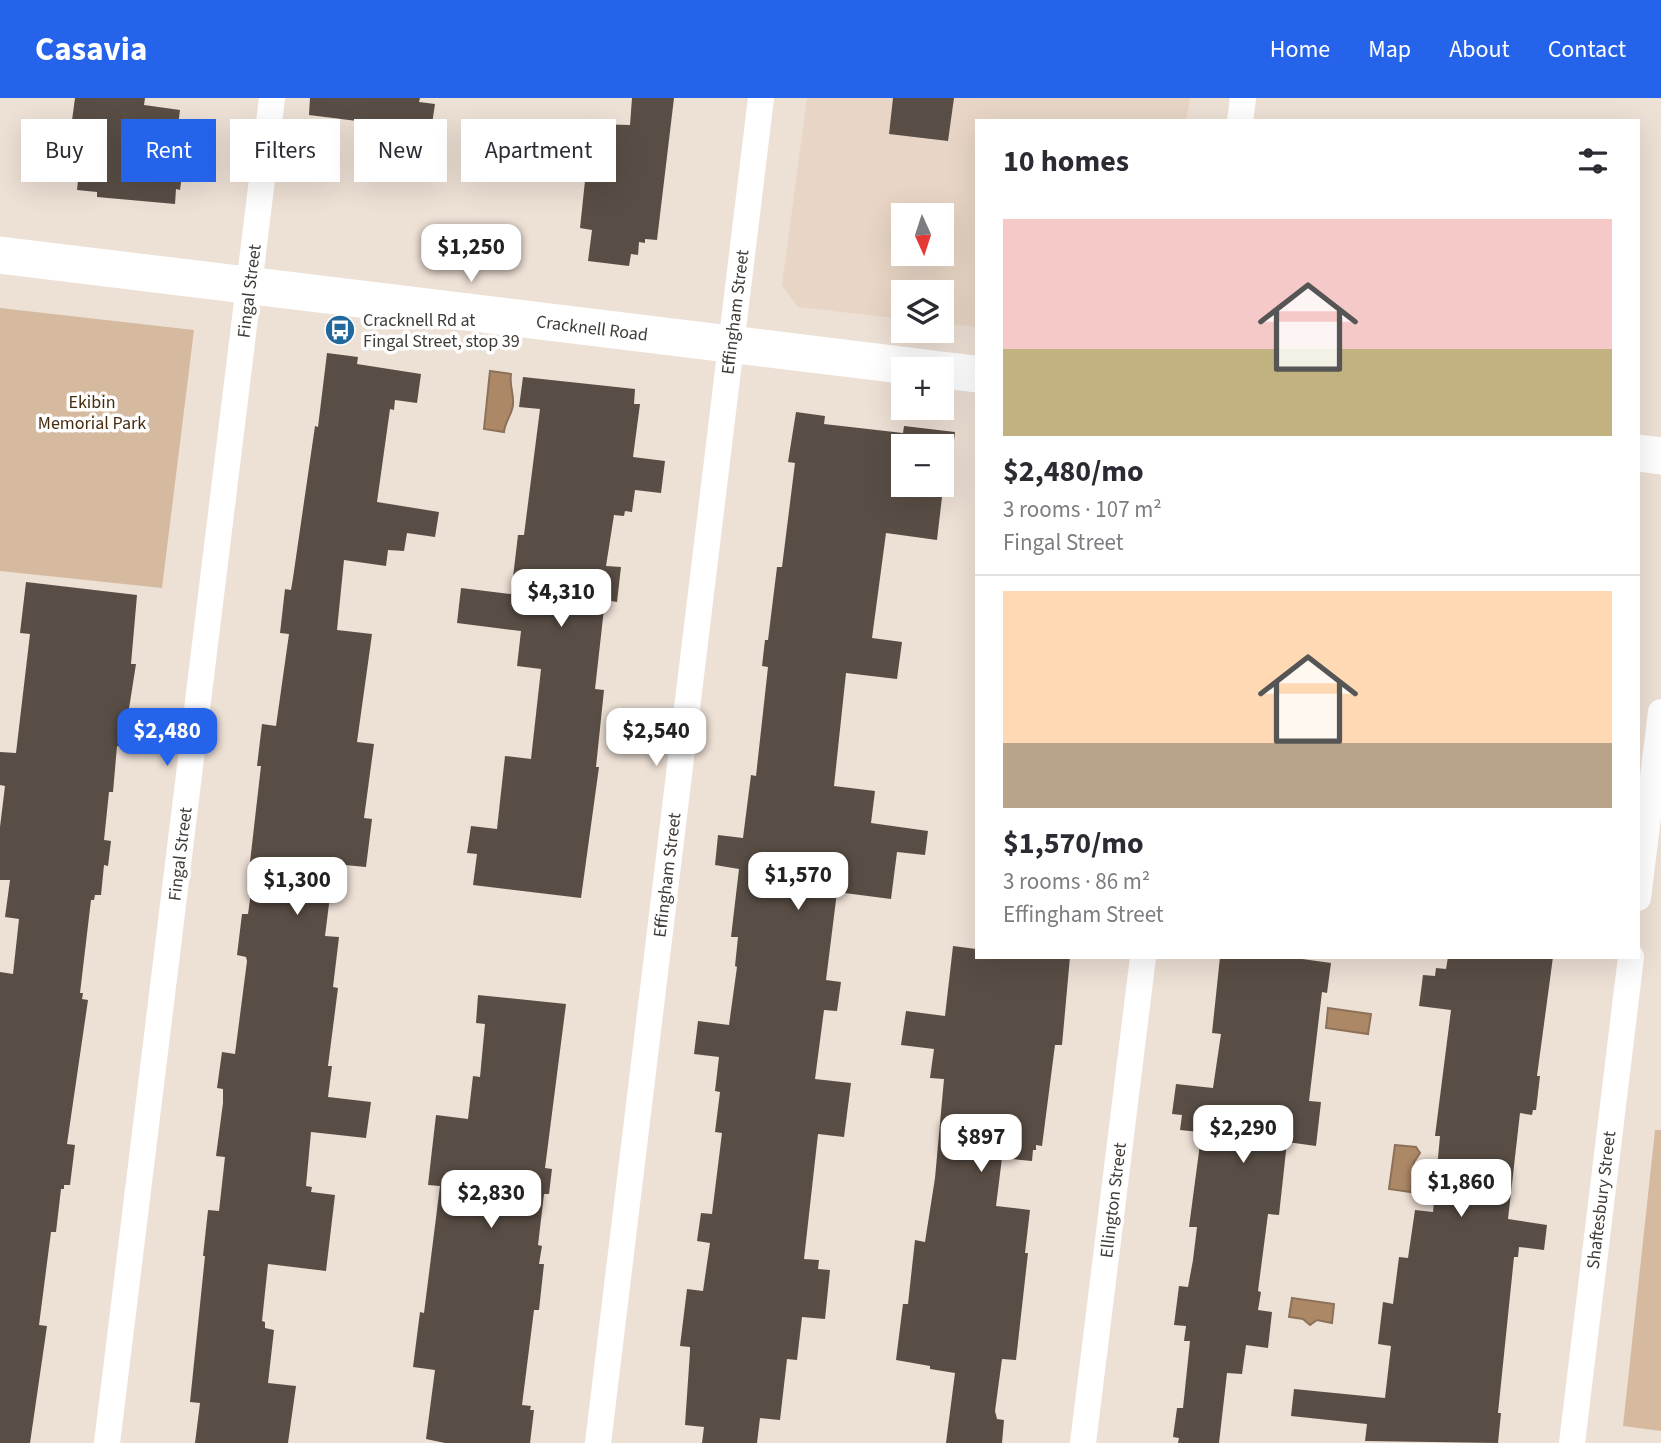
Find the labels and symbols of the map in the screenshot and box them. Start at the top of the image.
north arrow [891,203,954,266]
pin: $1,250 [414,225,528,284]
street label: Fingal Street [231,243,268,339]
street label: Effingham Street [715,248,756,376]
place label: Cracknell Rd at Fingal Street, stop 39 [363,308,520,354]
street label: Cracknell Road [535,309,649,348]
bus stop icon: Cracknell Rd at Fingal Street, stop 39 [323,313,357,347]
park label: Ekibin Memorial Park [38,390,146,436]
pin: $4,310 [504,570,618,629]
pin: $2,480 [110,708,224,768]
pin: $2,540 [599,708,713,768]
street label: Fingal Street [162,806,199,902]
street label: Effingham Street [647,811,688,939]
pin: $1,570 [741,852,855,912]
pin: $1,300 [240,858,354,917]
pin: $2,290 [1186,1105,1300,1165]
pin: $897 [940,1114,1022,1174]
street label: Shaftesbury Street [1581,1130,1622,1271]
street label: Ellington Street [1094,1141,1133,1259]
pin: $1,860 [1404,1160,1518,1219]
pin: $2,830 [434,1170,548,1230]

